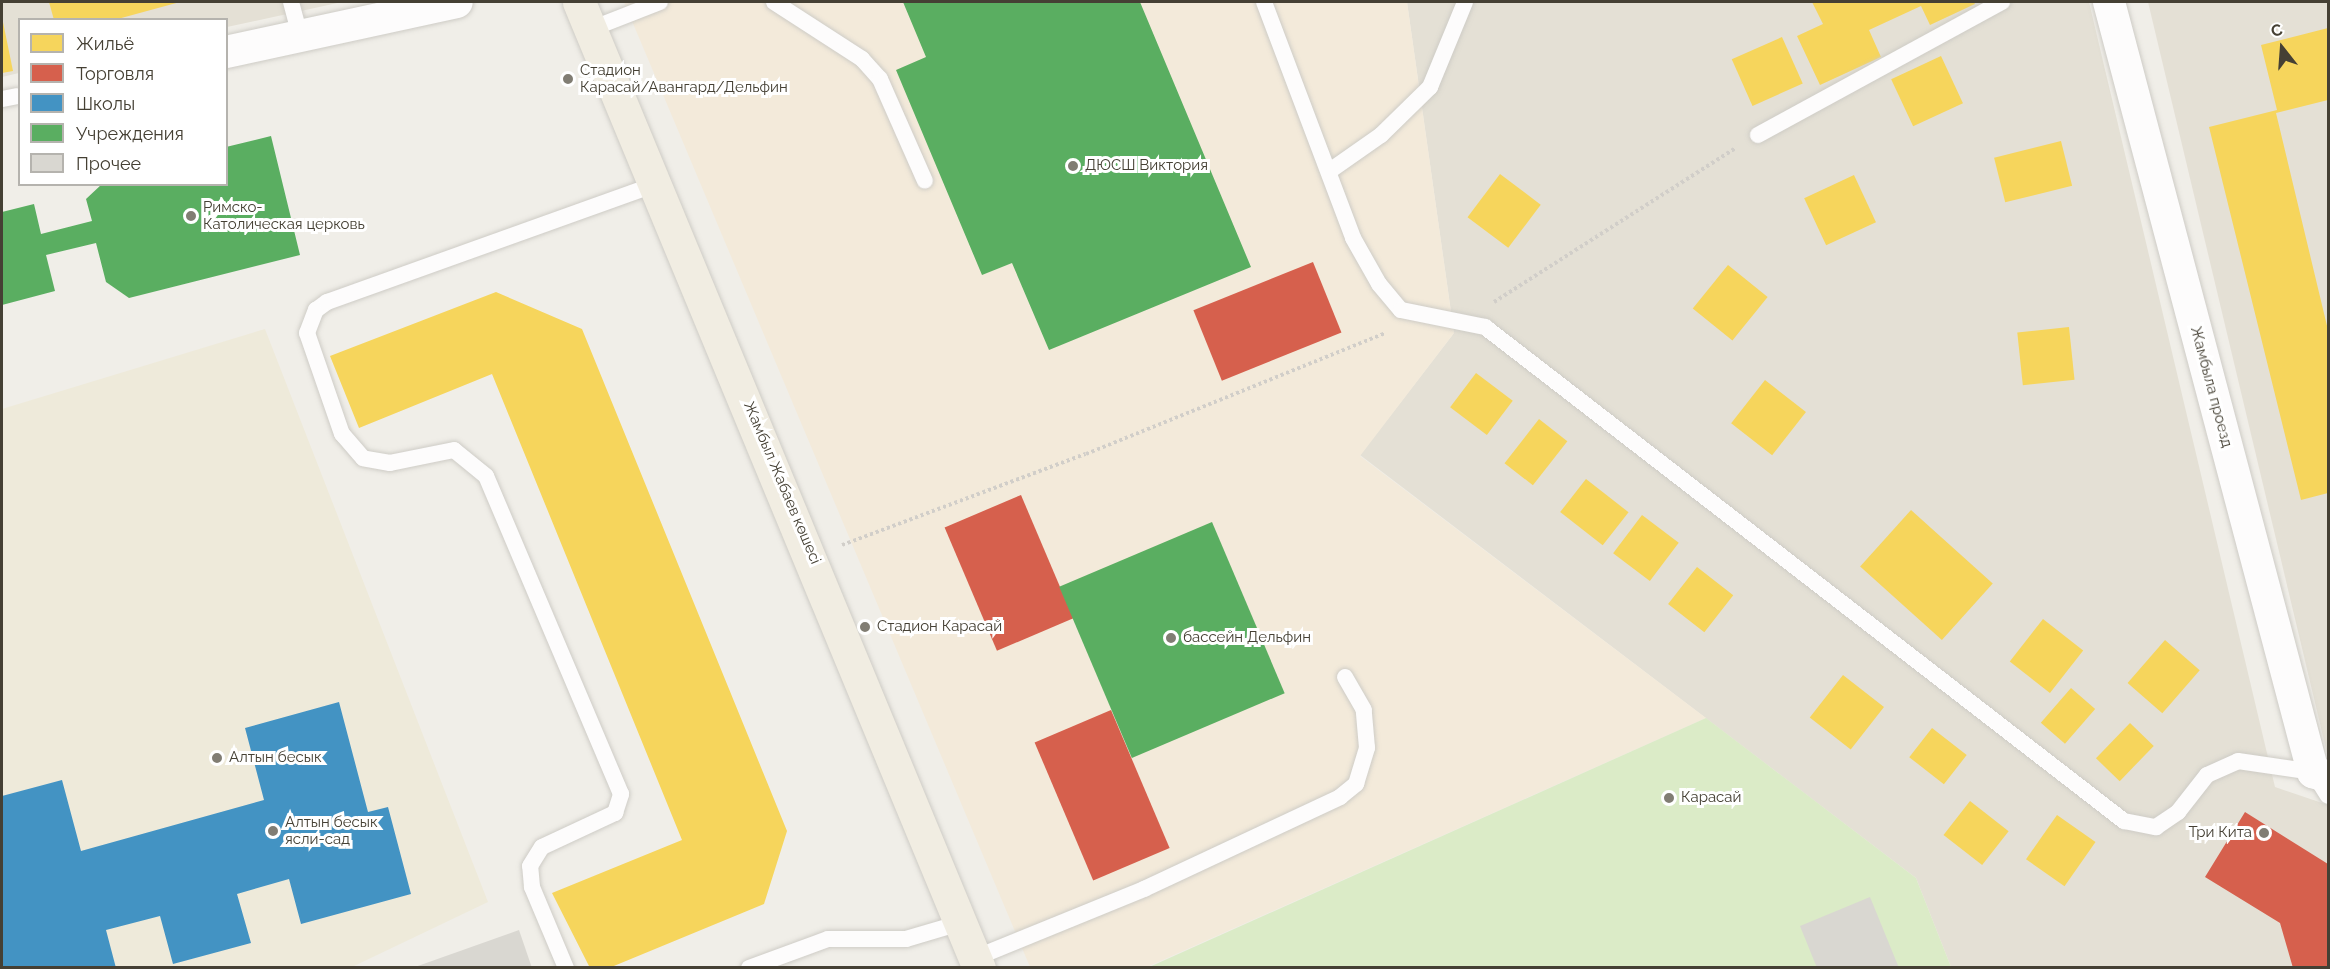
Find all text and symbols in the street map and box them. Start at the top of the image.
legend [18,18,228,186]
north arrow [2252,18,2312,78]
text: С [2269,20,2285,41]
text: Жильё [76,33,134,54]
place label: Стадион Карасай/Авангард/Дельфин [580,61,788,96]
text: Торговля [76,63,154,84]
marker: Стадион Карасай/Авангард/Дельфин [561,72,575,86]
text: Школы [76,93,135,114]
text: Учреждения [76,123,184,144]
text: Прочее [76,153,141,174]
place label: ДЮСШ Виктория [1085,157,1208,175]
marker: ДЮСШ Виктория [1066,159,1080,173]
place label: Римско- Католическая церковь [203,198,365,233]
marker: Римско- Католическая церковь [184,209,198,223]
street label: Жамбыла проезд [2186,325,2236,449]
street label: Жамбыл Жабаев көшесі [740,399,824,567]
place label: Стадион Карасай [877,618,1002,636]
marker: Стадион Карасай [858,620,872,634]
place label: бассейн Дельфин [1183,629,1311,647]
marker: бассейн Дельфин [1164,631,1178,645]
place label: Алтын бесык [229,749,322,767]
marker: Алтын бесык [210,751,224,765]
place label: Карасай [1681,789,1741,807]
marker: Карасай [1662,791,1676,805]
place label: Алтын бесык ясли-сад [285,813,378,848]
marker: Алтын бесык ясли-сад [266,824,280,838]
place label: Три Кита [2188,824,2252,842]
marker: Три Кита [2257,826,2271,840]

